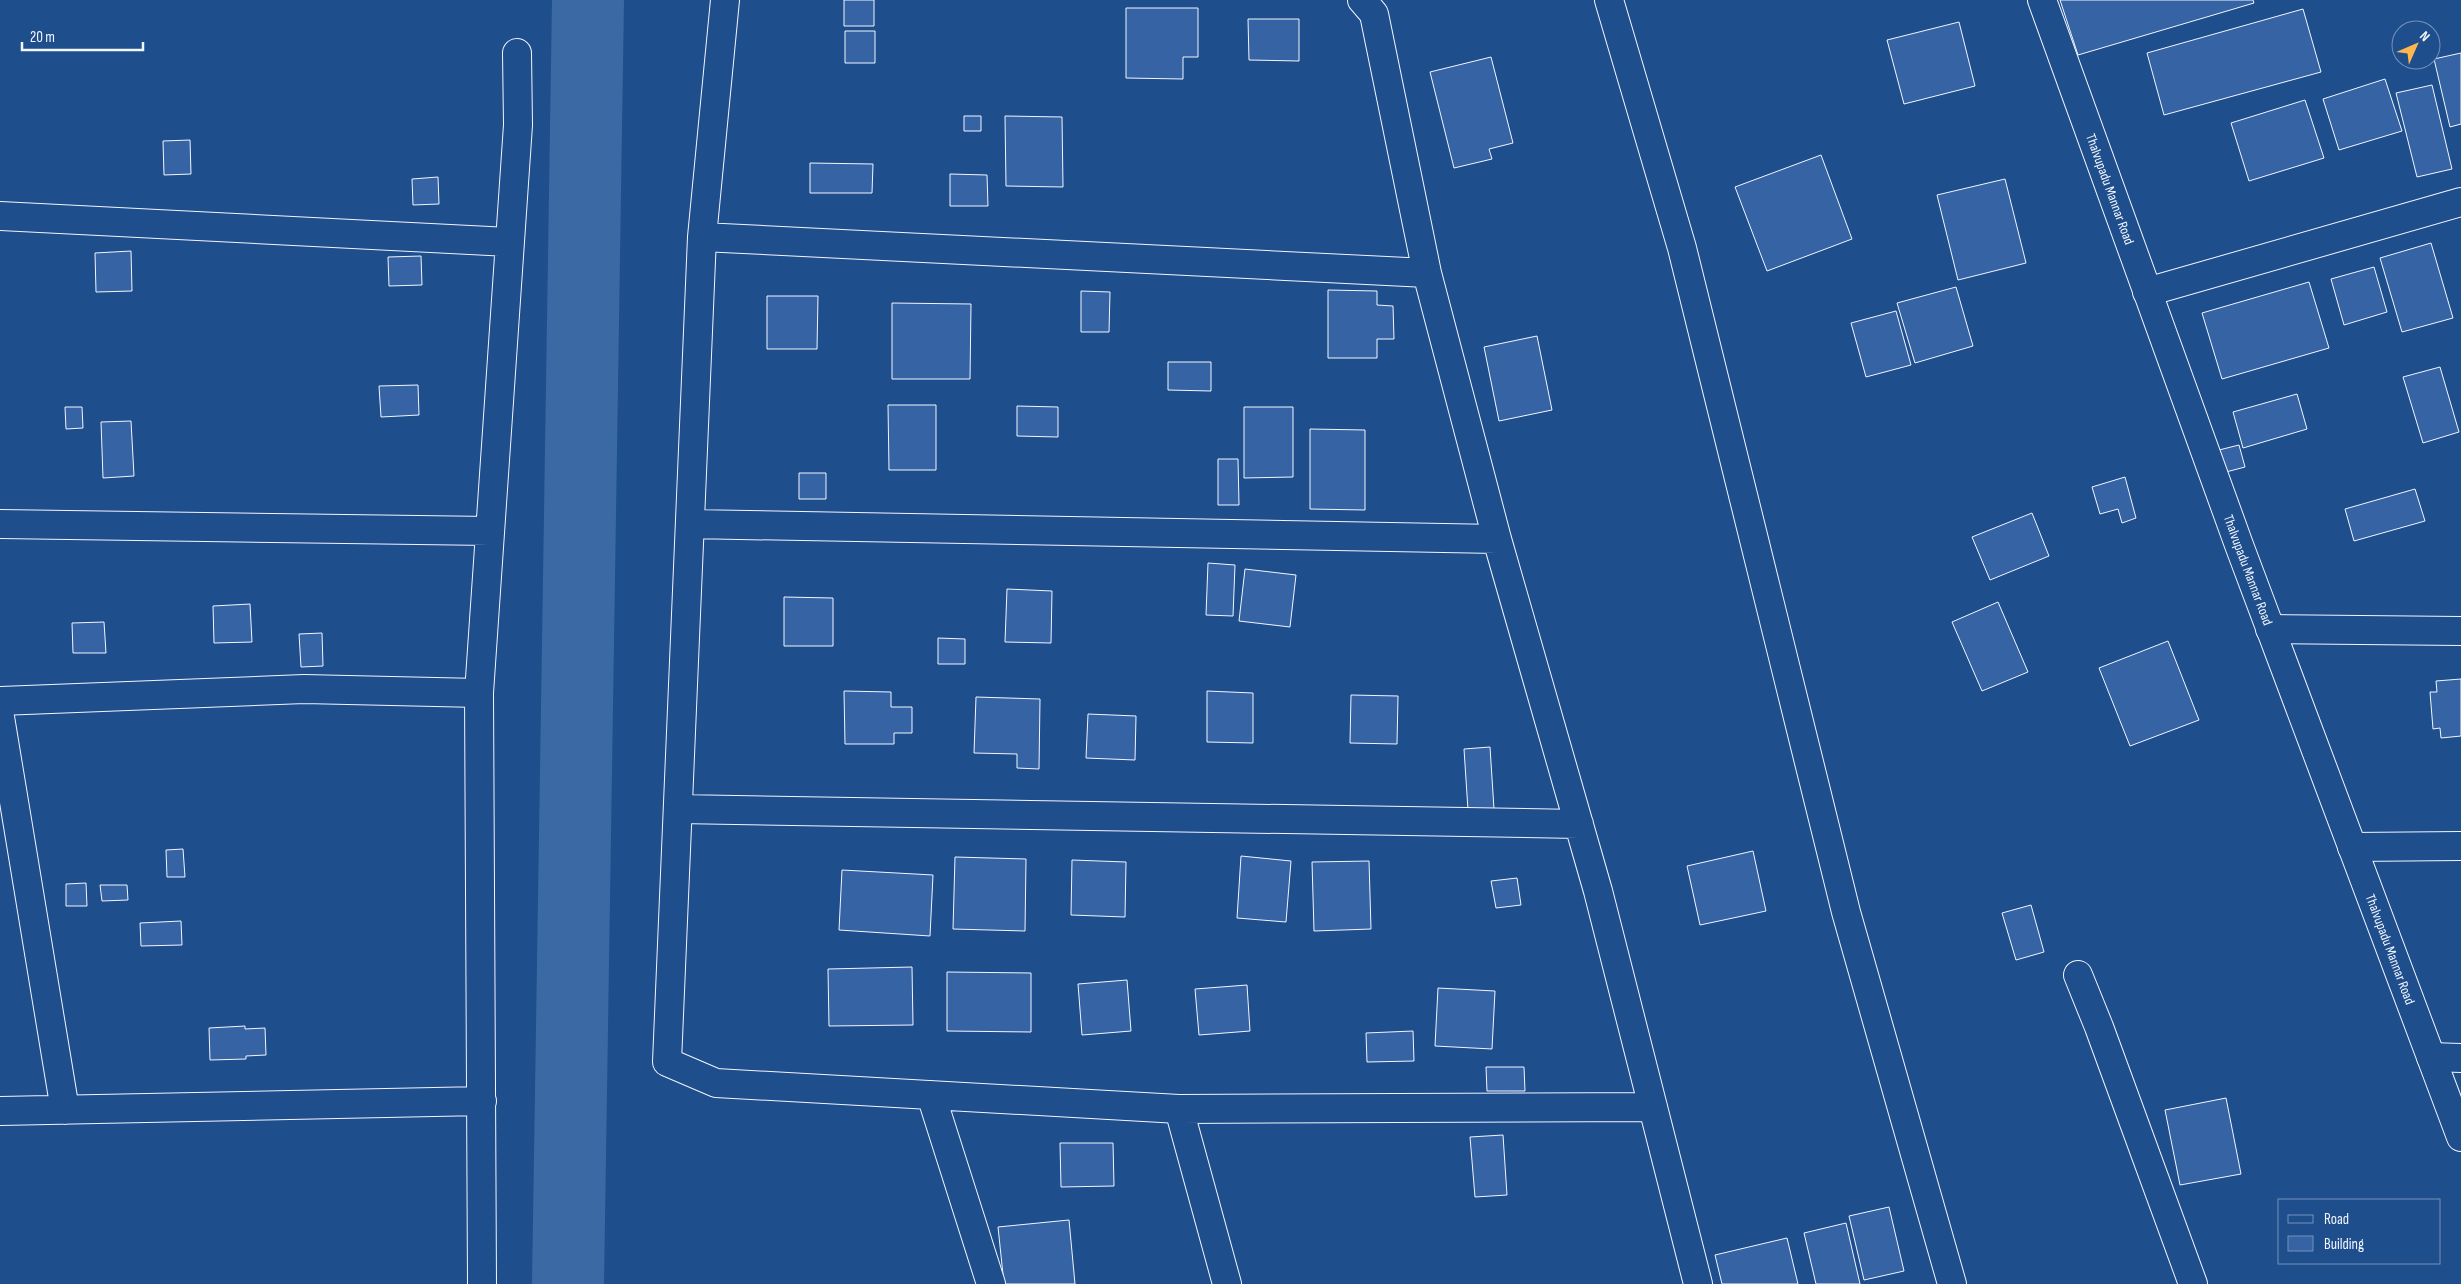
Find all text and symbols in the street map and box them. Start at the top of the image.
scale bar [22,20,144,52]
north arrow [2391,20,2441,70]
text: 20 m [30,28,55,47]
text: N [2416,28,2433,45]
street label: Thalvupadu Mannar Road [2083,131,2138,247]
street label: Thalvupadu Mannar Road [2220,512,2277,628]
street label: Thalvupadu Mannar Road [2362,891,2419,1007]
legend [2278,1199,2441,1264]
text: Road [2324,1210,2349,1229]
text: Building [2324,1235,2364,1254]

